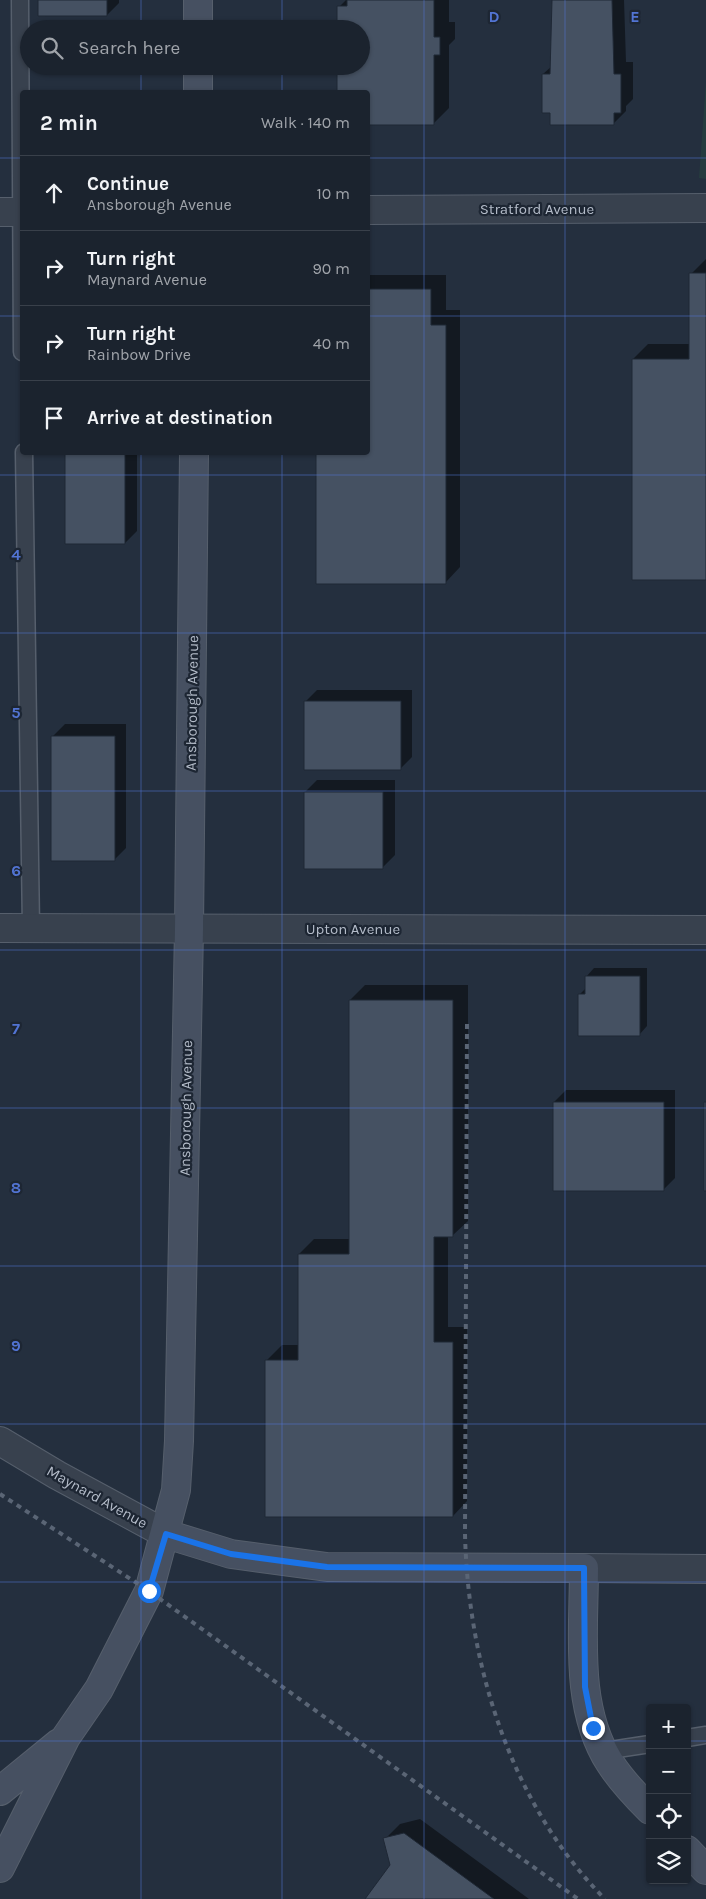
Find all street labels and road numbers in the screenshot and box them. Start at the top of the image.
street label: Stratford Avenue [480,200,594,218]
street label: Ansborough Avenue [182,635,202,771]
street label: Upton Avenue [306,920,400,938]
street label: Ansborough Avenue [176,1040,196,1176]
street label: Maynard Avenue [43,1462,151,1532]

